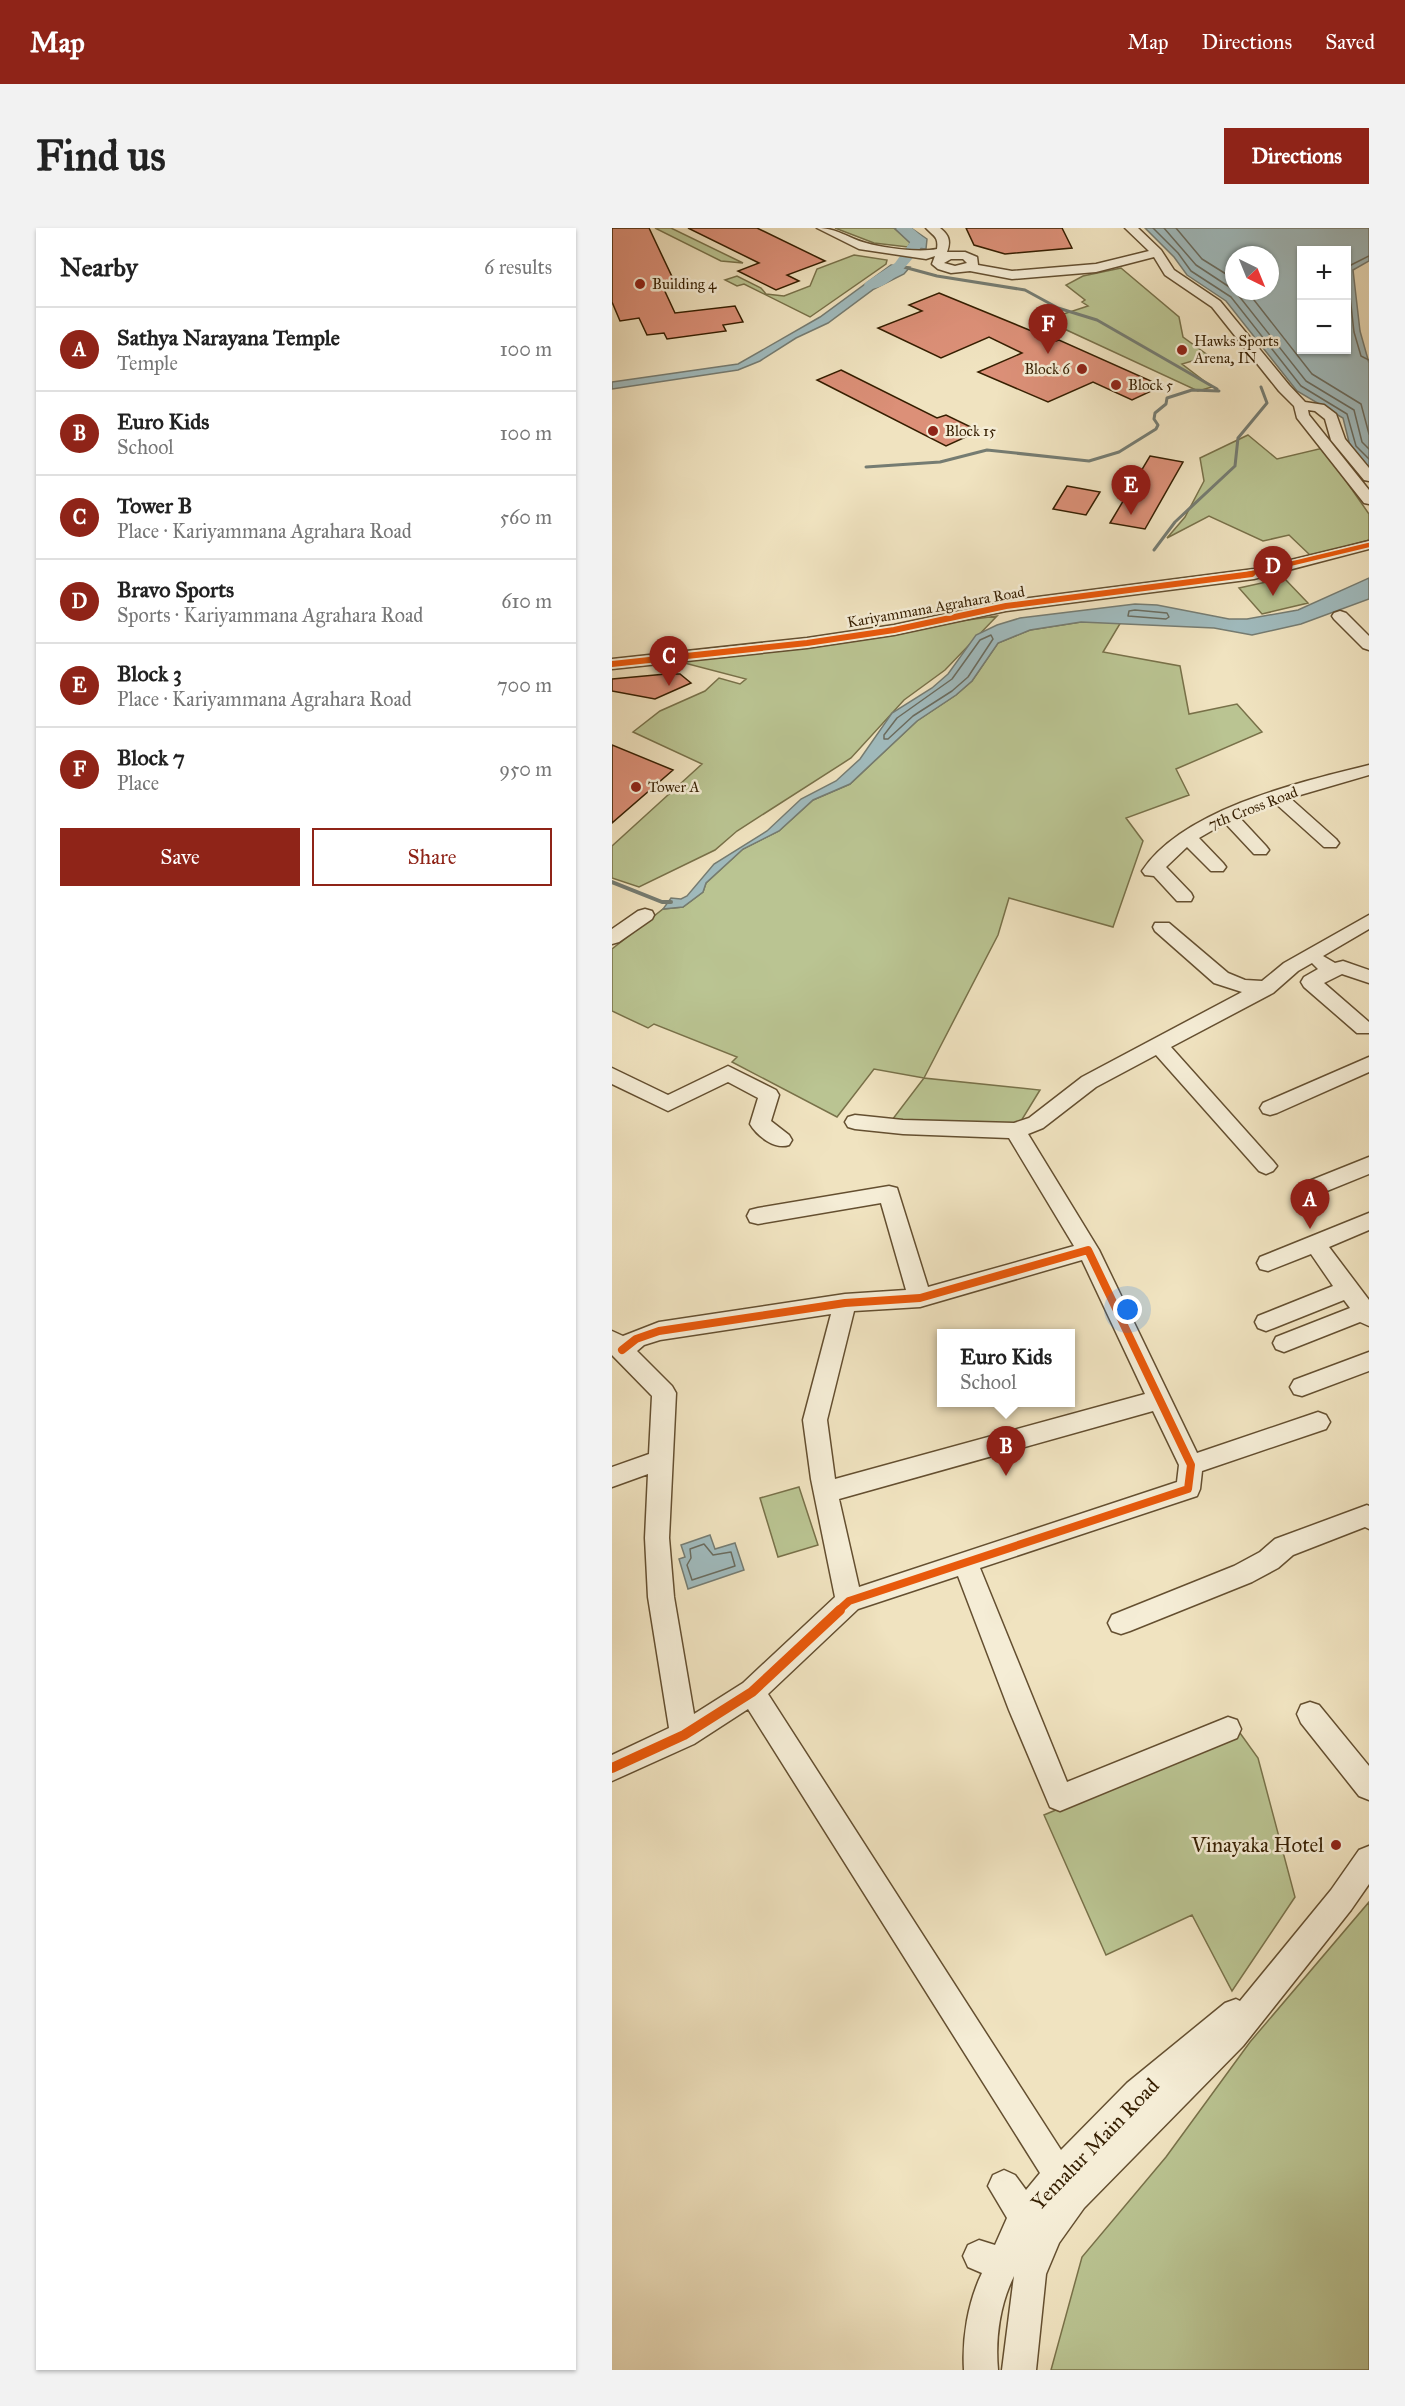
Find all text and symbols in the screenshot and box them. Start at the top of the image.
text: Map [30,25,85,60]
text: Map [1128,29,1169,55]
text: Directions [1202,29,1292,55]
text: Saved [1325,29,1375,55]
button: Directions [1224,128,1369,184]
text: Find us [36,130,166,182]
north arrow [1225,246,1279,300]
map controls [1297,246,1351,354]
button: + [1297,246,1351,300]
text: Nearby [60,251,138,283]
text: 6 results [484,255,552,279]
place label: Building 4 [652,275,717,293]
marker: Building 4 [633,277,647,291]
button: − [1297,300,1351,354]
pin: F [1028,304,1068,354]
text: Sathya Narayana Temple [117,324,340,351]
place label: Hawks Sports Arena, IN [1193,332,1279,367]
text: A [73,337,86,361]
text: 100 m [500,337,552,361]
marker: Hawks Sports Arena, IN [1175,343,1189,357]
text: Temple [117,351,178,375]
place label: Block 6 [1024,360,1071,378]
marker: Block 6 [1075,362,1089,376]
place label: Block 5 [1128,376,1173,394]
marker: Block 5 [1109,378,1123,392]
text: Euro Kids [117,408,209,435]
text: B [73,421,86,445]
text: 100 m [500,421,552,445]
place label: Block 15 [945,422,996,440]
marker: Block 15 [926,424,940,438]
text: School [117,435,174,459]
pin: E [1112,466,1150,515]
text: Tower B [117,492,192,519]
text: C [73,505,86,529]
text: 560 m [500,505,552,529]
text: Place · Kariyammana Agrahara Road [117,519,412,543]
pin: D [1254,546,1292,596]
text: Bravo Sports [117,576,234,603]
street label: Kariyammana Agrahara Road [846,582,1027,631]
text: D [72,589,87,613]
text: 610 m [501,589,552,613]
text: Sports · Kariyammana Agrahara Road [117,603,423,627]
pin: C [650,636,688,686]
text: Block 3 [117,660,182,687]
text: E [72,673,87,697]
text: 700 m [497,673,552,697]
text: Place · Kariyammana Agrahara Road [117,687,412,711]
text: Block 7 [117,744,185,771]
text: F [73,757,86,781]
text: 950 m [499,757,552,781]
text: Place [117,771,159,795]
place label: Tower A [648,778,700,796]
marker: Tower A [629,780,643,794]
street label: 7th Cross Road [1206,783,1301,833]
button: Save [60,828,300,886]
button: Share [312,828,552,886]
pin: A [1290,1180,1330,1229]
your location [1113,1295,1142,1324]
popup [937,1329,1075,1407]
text: Euro Kids [960,1343,1052,1370]
text: School [960,1370,1017,1394]
pin: B [986,1426,1026,1476]
place label: Vinayaka Hotel [1190,1832,1324,1858]
marker: Vinayaka Hotel [1329,1838,1343,1852]
street label: Yemalur Main Road [1025,2072,1165,2215]

